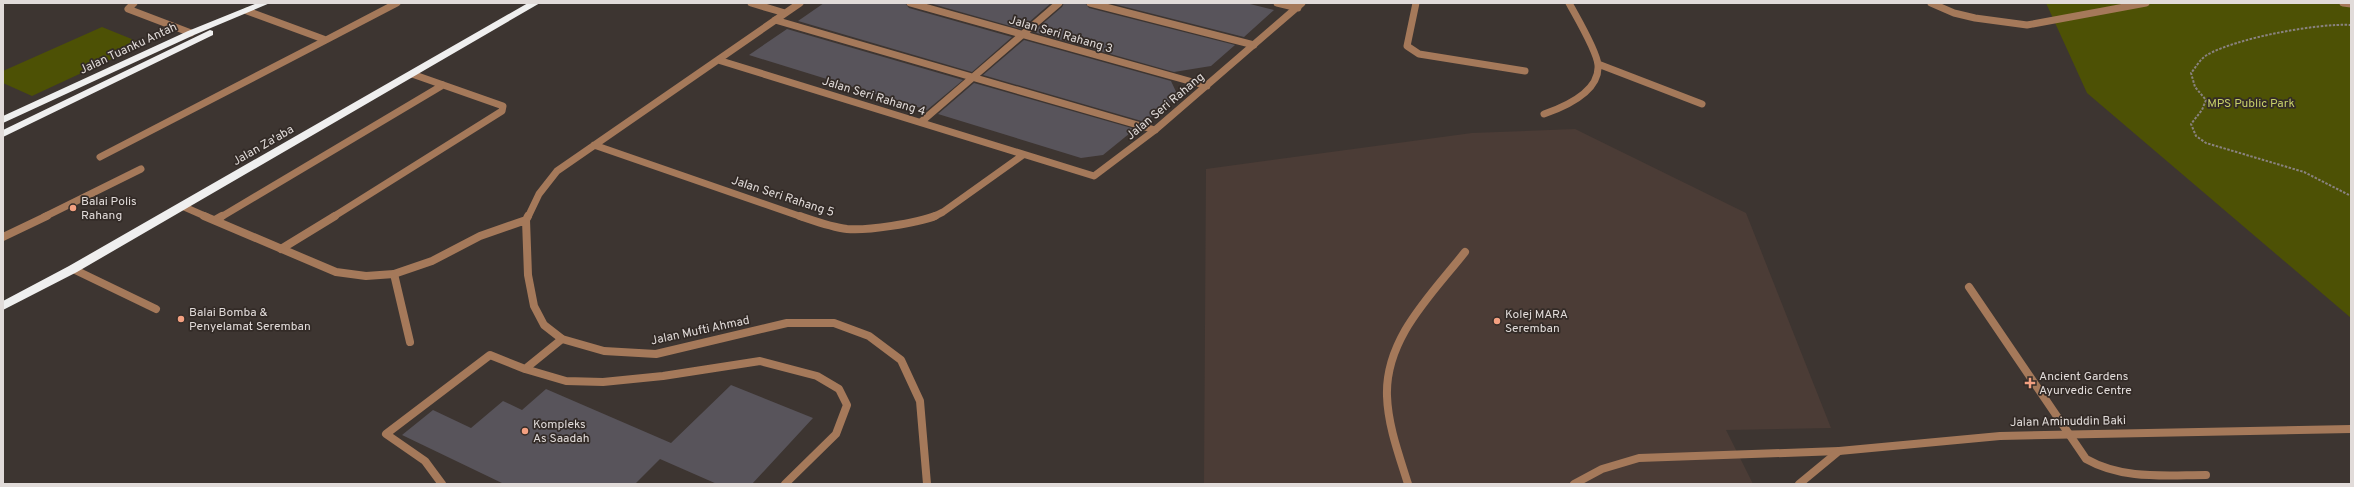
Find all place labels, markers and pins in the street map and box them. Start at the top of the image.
place label: Balai Polis Rahang [81,194,137,224]
marker: Balai Polis Rahang [68,203,78,213]
place label: Balai Bomba & Penyelamat Seremban [189,305,311,335]
place label: Kolej MARA Seremban [1505,307,1568,337]
marker: Balai Bomba & Penyelamat Seremban [176,314,186,324]
marker: Kolej MARA Seremban [1492,316,1502,326]
place label: Ancient Gardens Ayurvedic Centre [2039,369,2132,399]
marker: Ancient Gardens Ayurvedic Centre [2024,377,2036,389]
place label: Kompleks As Saadah [533,417,589,447]
marker: Kompleks As Saadah [520,426,530,436]

